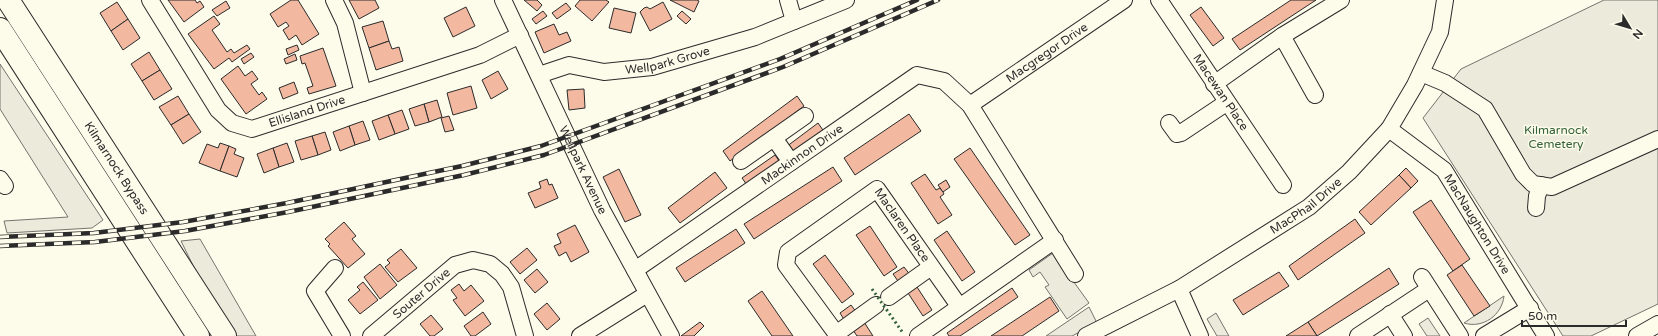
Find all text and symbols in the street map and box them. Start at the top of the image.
north arrow [1610,8,1650,48]
street label: Macgregor Drive [1003,20,1090,85]
text: N [1630,26,1645,41]
street label: Wellpark Grove [624,43,712,77]
street label: Macewan Place [1190,51,1251,133]
street label: Ellisland Drive [267,92,347,130]
street label: Kilmarnock Bypass [81,119,152,217]
street label: Mackinnon Drive [758,121,846,188]
park label: Kilmarnock Cemetery [1524,123,1588,151]
street label: Wellpark Avenue [556,124,610,217]
street label: MacNaughton Drive [1441,171,1513,277]
street label: MacPhail Drive [1267,175,1345,237]
street label: Maclaren Place [871,185,933,265]
street label: Souter Drive [390,265,453,322]
scale bar [1522,302,1626,328]
text: 50 m [1528,309,1557,323]

